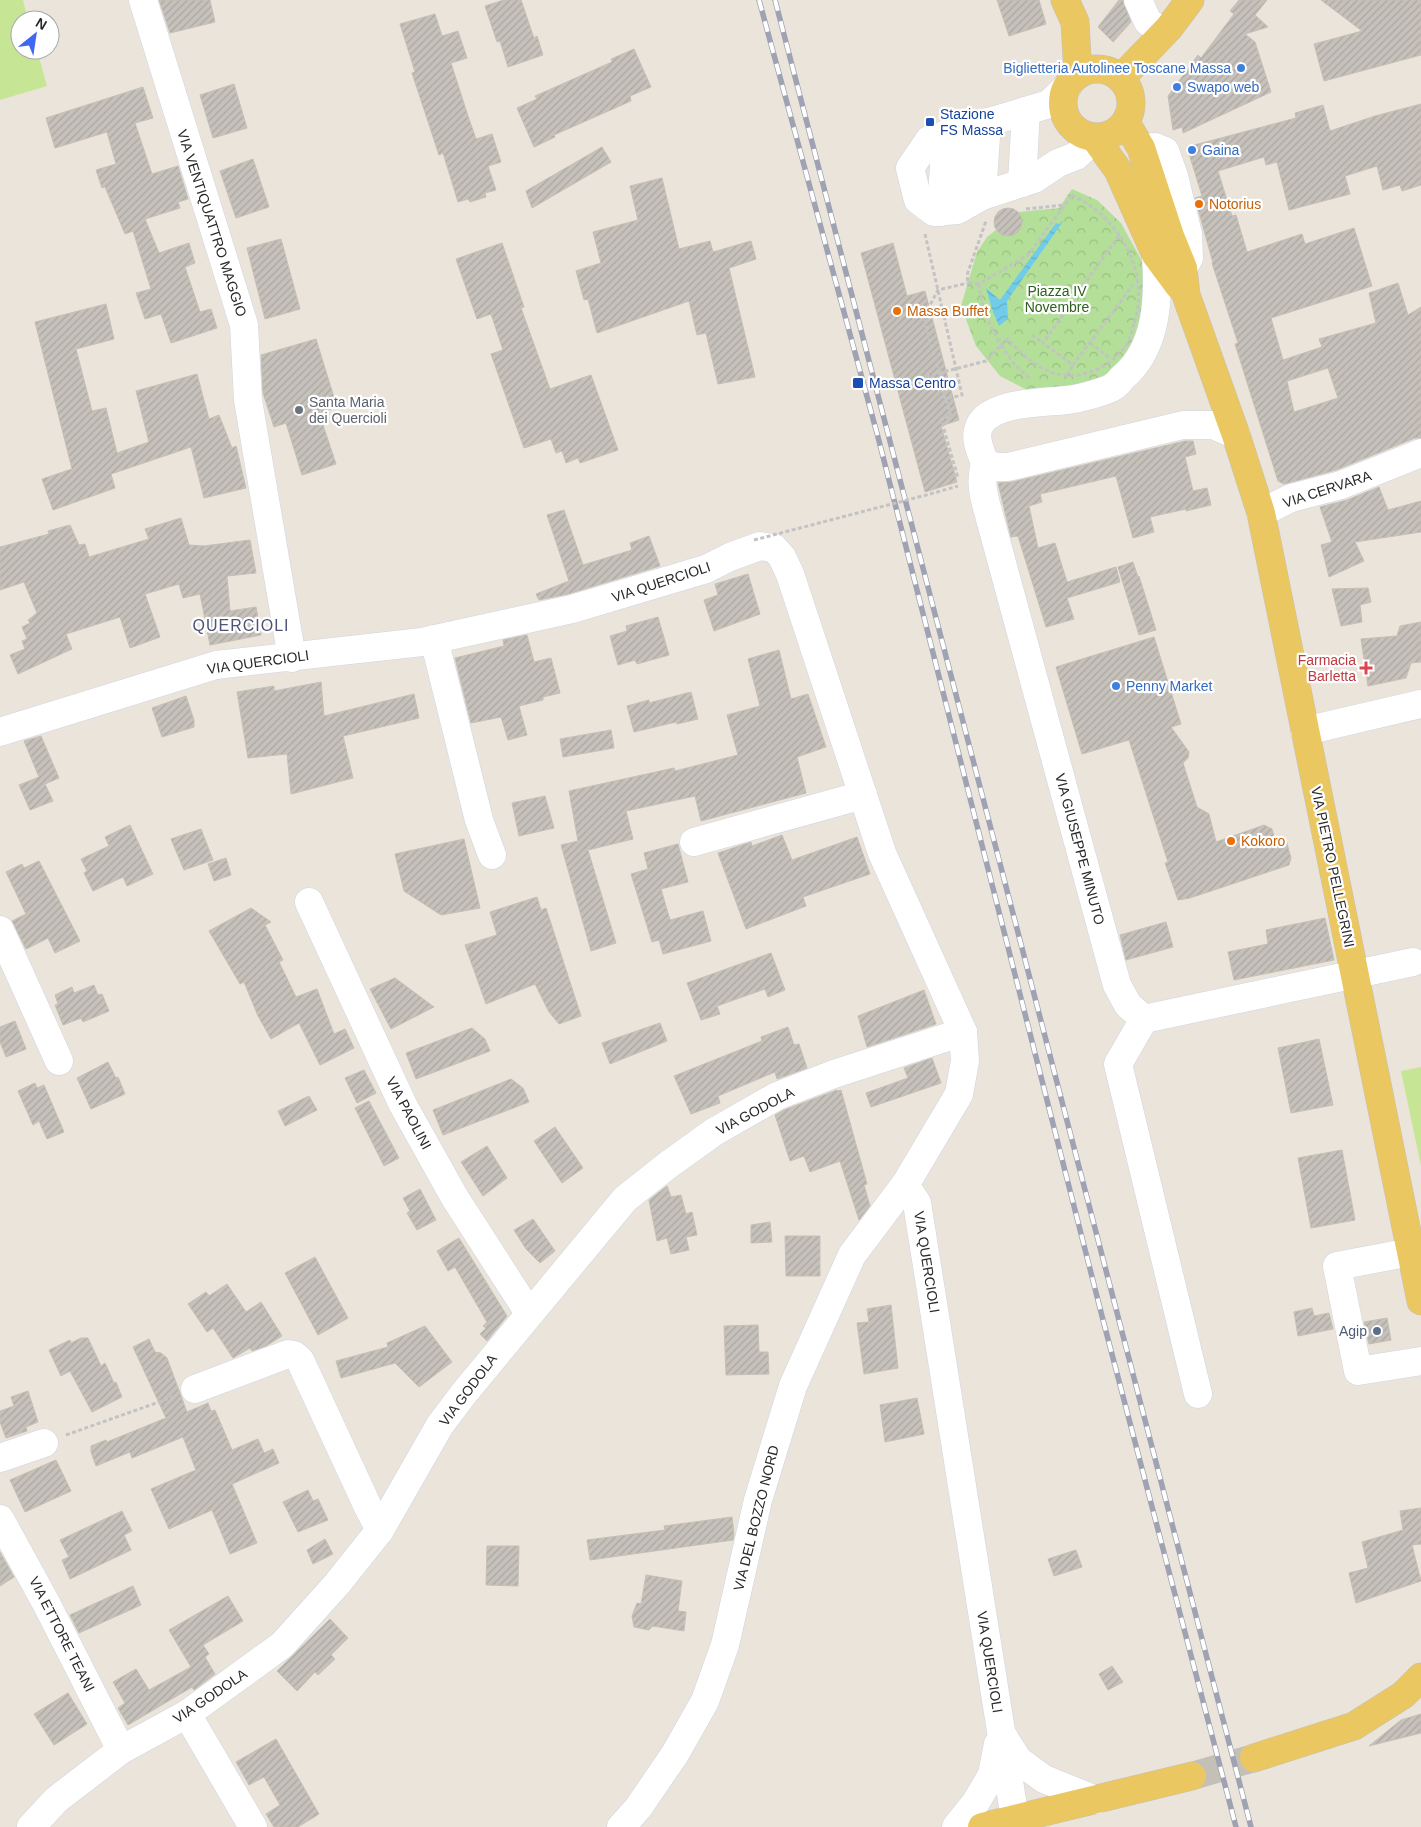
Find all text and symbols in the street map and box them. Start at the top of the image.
north arrow [10,10,60,60]
text: N [33,14,50,33]
place label: Biglietteria Autolinee Toscane Massa [1003,60,1231,76]
marker: Biglietteria Autolinee Toscane Massa [1235,62,1247,74]
place label: Swapo web [1187,79,1260,95]
marker: Swapo web [1171,81,1183,93]
place label: Stazione FS Massa [940,106,1003,138]
marker: Stazione FS Massa [924,116,936,128]
street label: VIA VENTIQUATTRO MAGGIO [174,127,250,319]
place label: Gaina [1202,142,1240,158]
marker: Gaina [1186,144,1198,156]
place label: Notorius [1209,196,1261,212]
marker: Notorius [1193,198,1205,210]
park label: Piazza IV Novembre [1025,283,1089,315]
place label: Massa Buffet [907,303,989,319]
marker: Massa Buffet [891,305,903,317]
place label: Massa Centro [869,375,956,391]
marker: Massa Centro [851,376,865,390]
place label: Santa Maria dei Quercioli [309,394,387,426]
marker: Santa Maria dei Quercioli [293,404,305,416]
street label: VIA CERVARA [1281,467,1374,511]
street label: VIA QUERCIOLI [610,559,712,605]
district label: QUERCIOLI [192,617,290,634]
street label: VIA QUERCIOLI [206,647,310,677]
place label: Farmacia Barletta [1298,652,1356,684]
marker: Farmacia Barletta [1360,662,1372,674]
place label: Penny Market [1126,678,1212,694]
marker: Penny Market [1110,680,1122,692]
street label: VIA GIUSEPPE MINUTO [1052,772,1108,927]
street label: VIA PIETRO PELLEGRINI [1308,785,1358,949]
place label: Kokoro [1241,833,1286,849]
marker: Kokoro [1225,835,1237,847]
street label: VIA PAOLINI [383,1074,435,1152]
street label: VIA GODOLA [713,1084,797,1138]
street label: VIA QUERCIOLI [911,1210,943,1314]
place label: Agip [1339,1323,1367,1339]
marker: Agip [1371,1325,1383,1337]
street label: VIA GODOLA [436,1350,501,1429]
street label: VIA DEL BOZZO NORD [730,1443,782,1593]
street label: VIA ETTORE TEANI [26,1574,98,1694]
street label: VIA QUERCIOLI [974,1610,1006,1714]
street label: VIA GODOLA [170,1665,250,1727]

